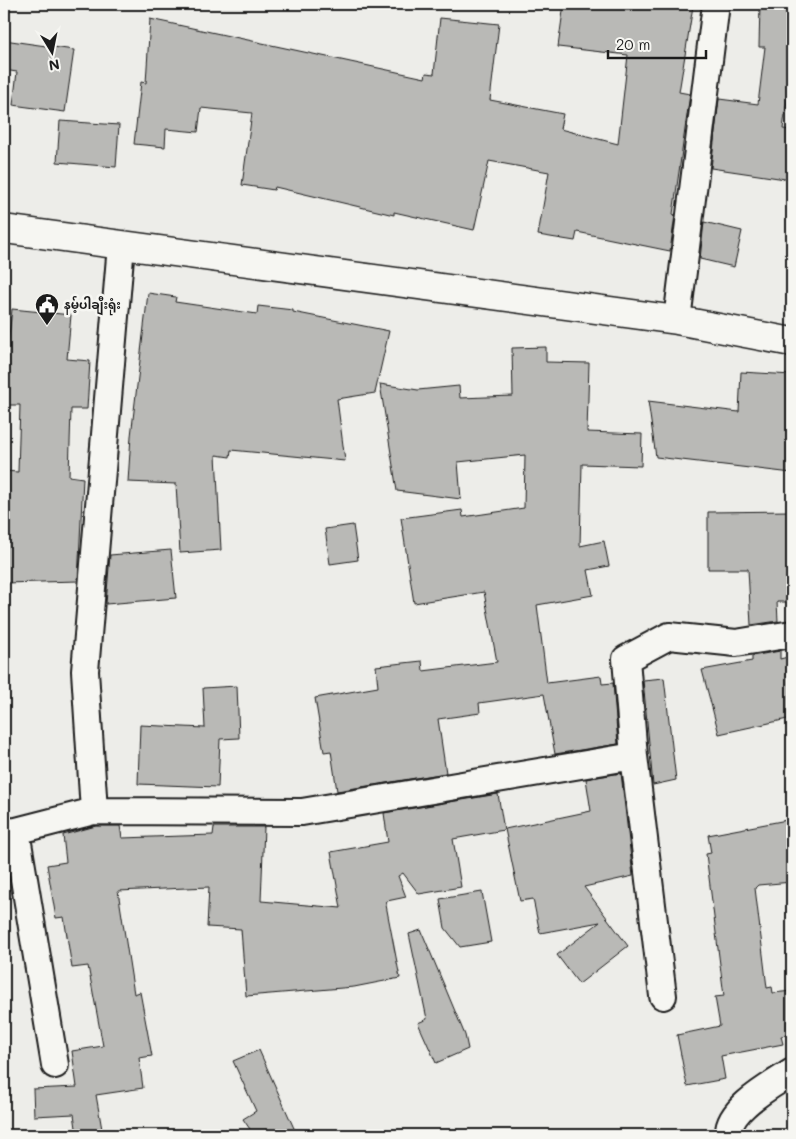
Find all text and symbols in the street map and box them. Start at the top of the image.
north arrow [28,28,78,78]
scale bar [608,28,706,60]
text: 20 m [616,34,650,54]
text: N [47,55,61,76]
public building icon: နမ့်ပါချီးရုံး [34,292,60,326]
place label: နမ့်ပါချီးရုံး [64,295,121,316]

